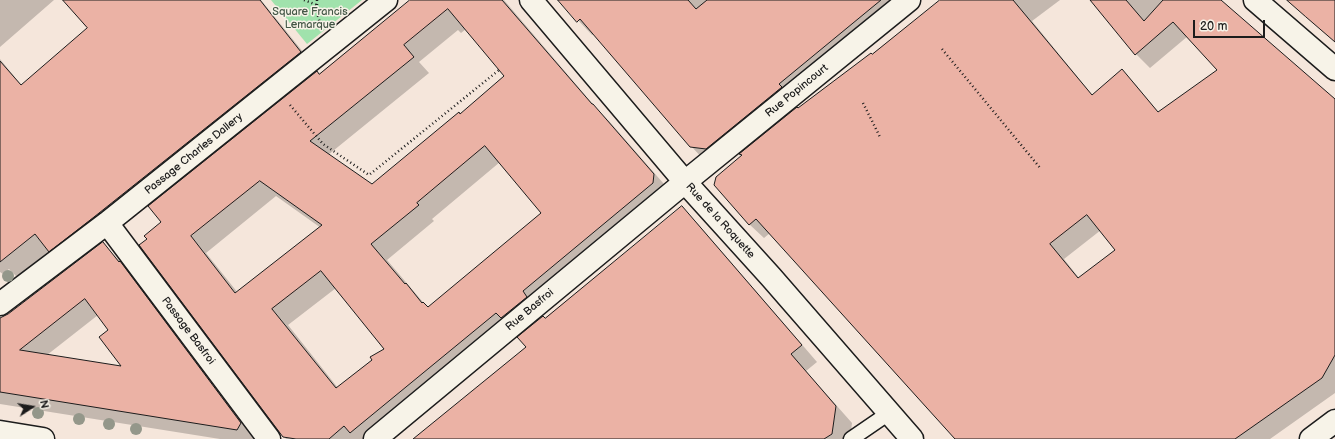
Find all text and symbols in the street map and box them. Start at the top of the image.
park label: Square Francis Lemarque [272,5,348,31]
scale bar [1195,12,1267,38]
text: 20 m [1200,19,1227,34]
street label: Rue Popincourt [763,62,831,120]
street label: Passage Charles Dallery [142,110,246,198]
street label: Rue de la Roquette [683,181,757,261]
street label: Rue Basfroi [503,286,557,334]
street label: Passage Basfroi [158,295,218,367]
north arrow [12,387,52,427]
text: N [37,399,51,410]

